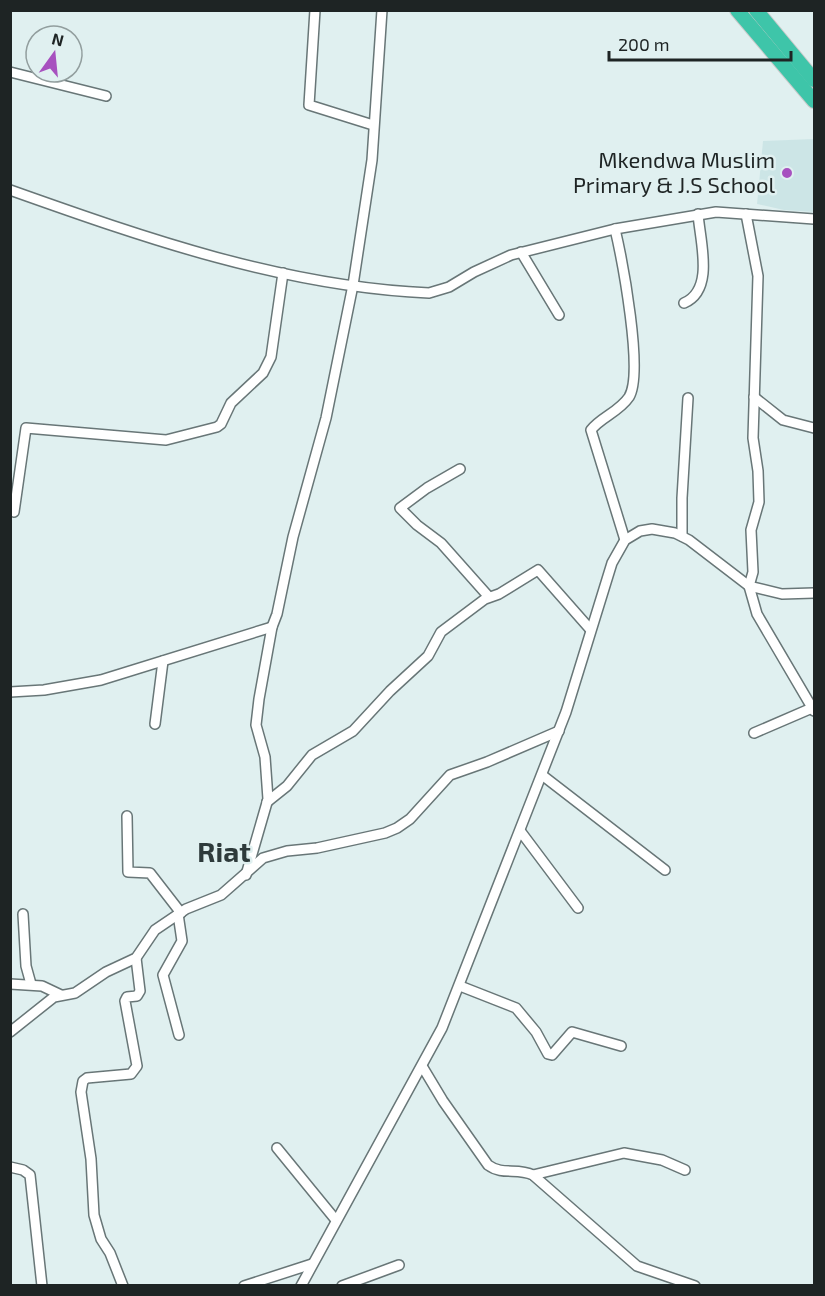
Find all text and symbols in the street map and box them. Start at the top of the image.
north arrow [24,24,84,84]
scale bar [609,24,790,62]
text: N [50,28,66,50]
text: 200 m [618,33,670,55]
place label: Mkendwa Muslim Primary & J.S School [573,146,775,197]
marker: Mkendwa Muslim Primary & J.S School [780,166,794,180]
district label: Riat [197,834,251,868]

